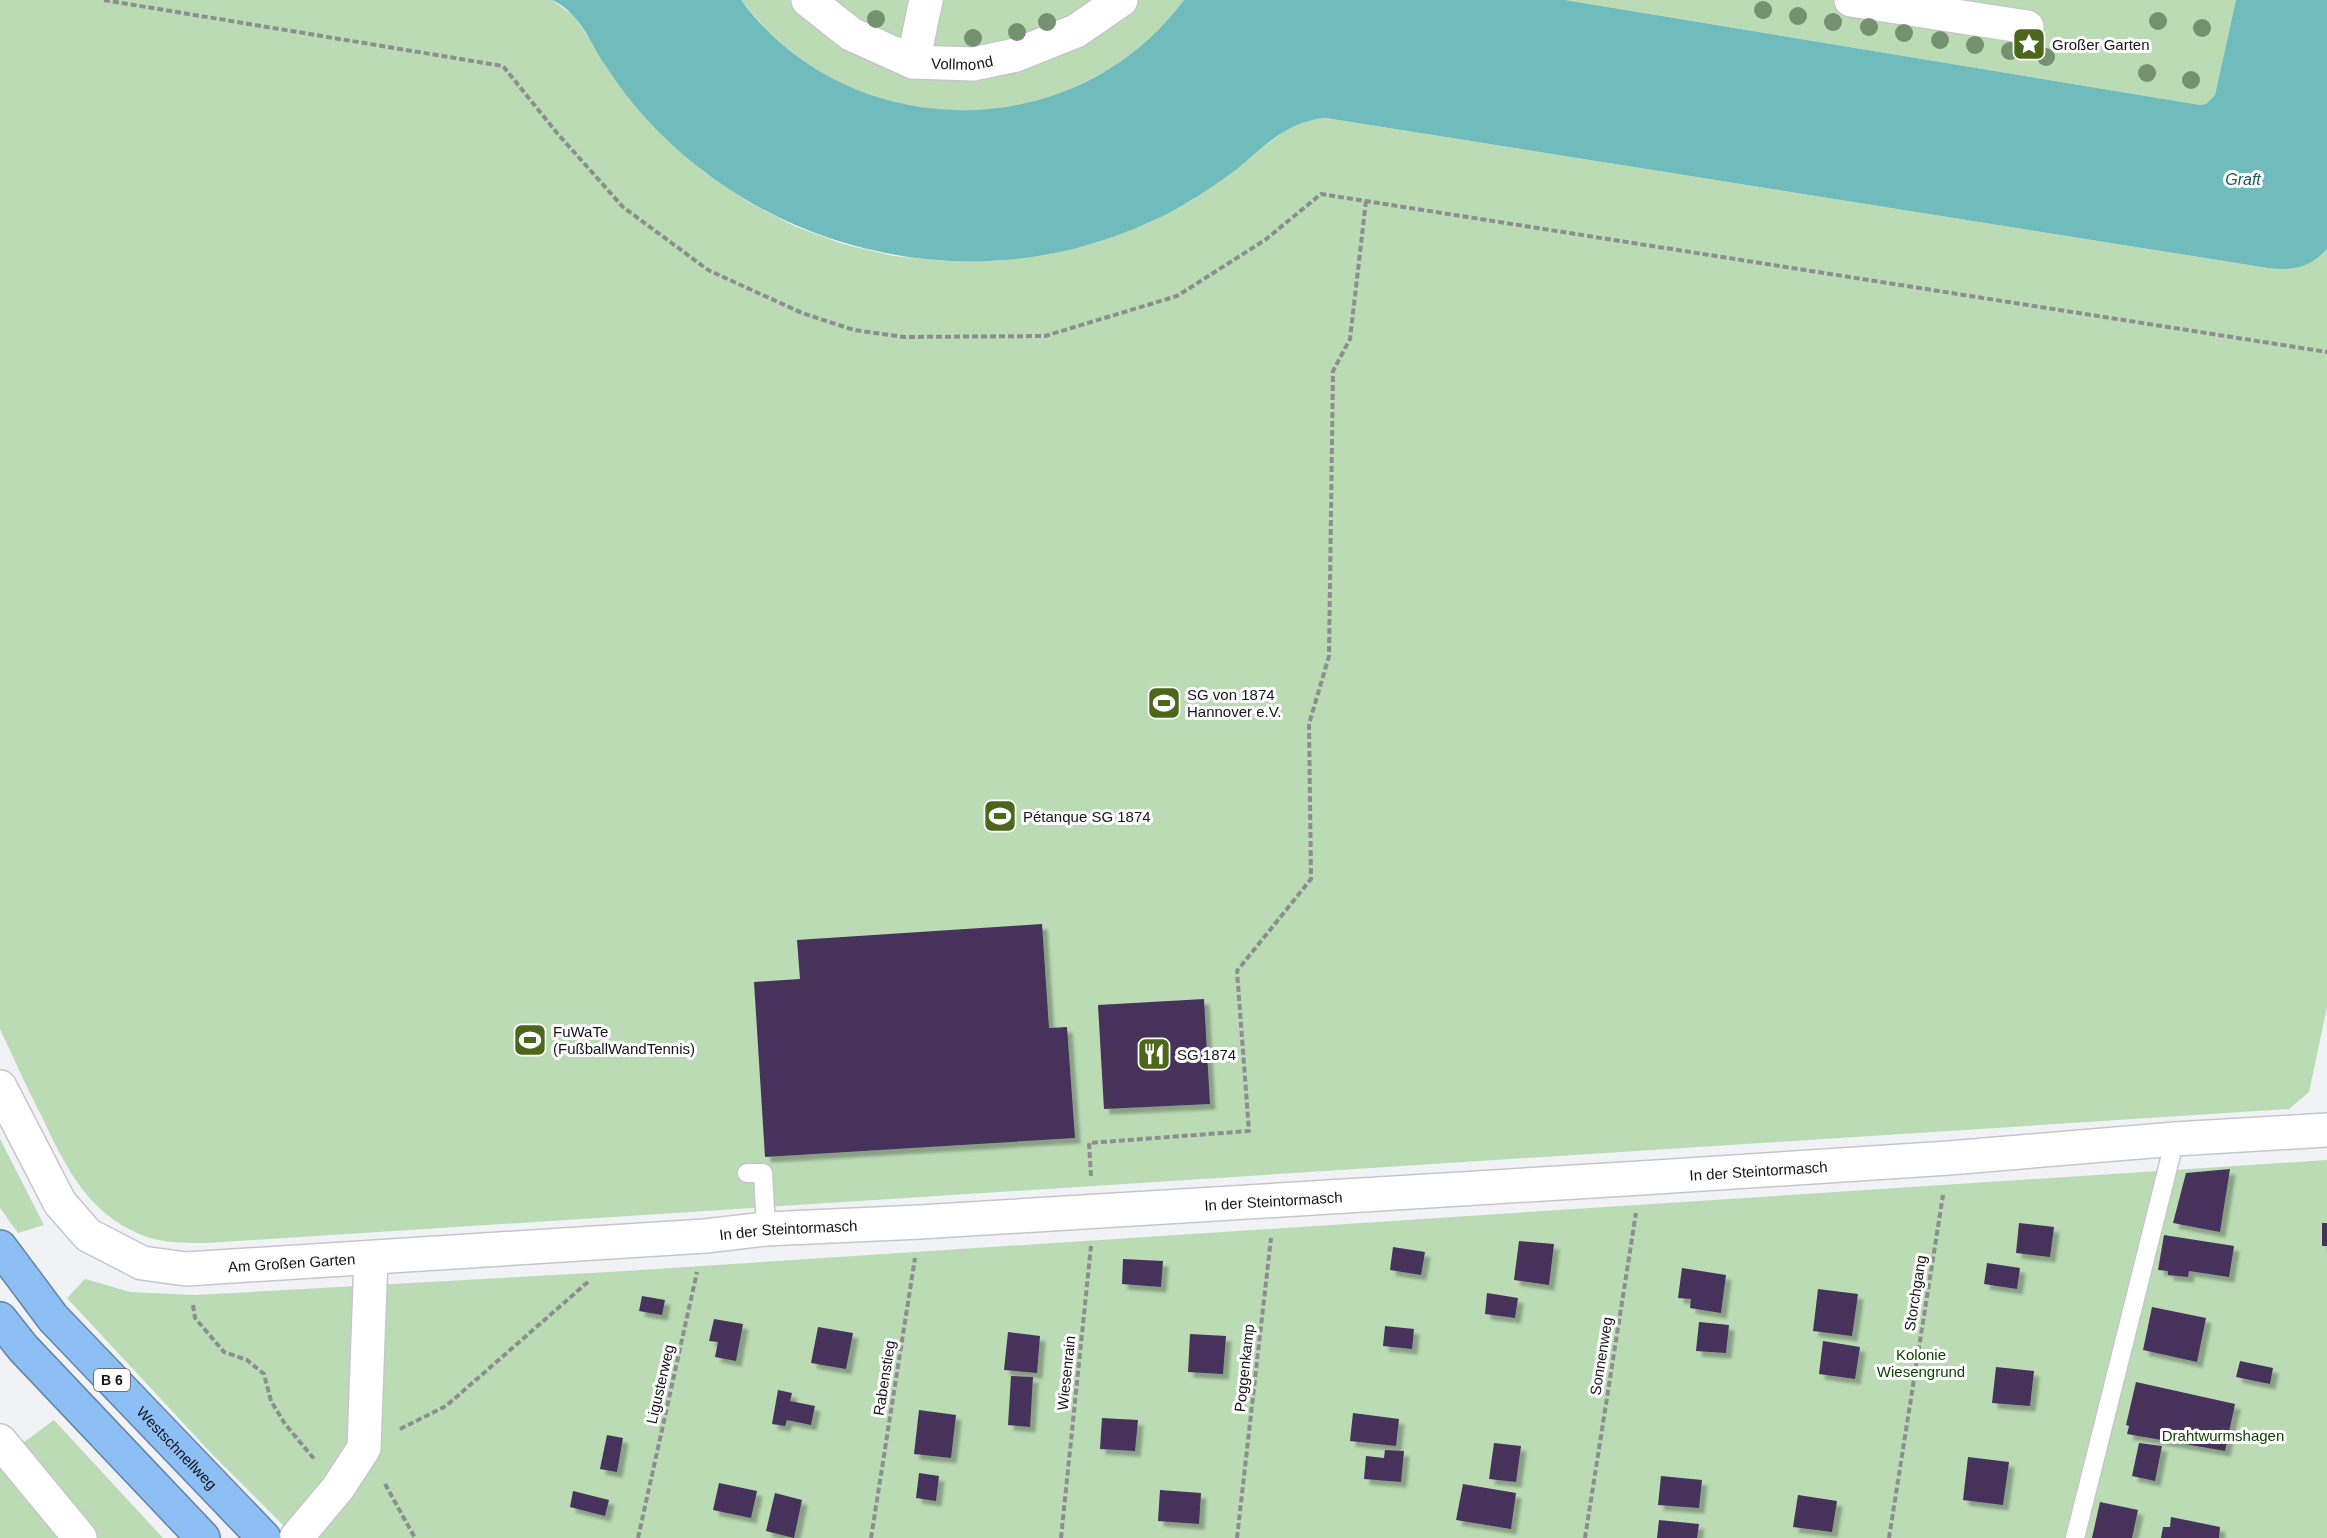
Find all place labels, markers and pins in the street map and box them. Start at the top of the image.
place icon: Großer Garten [2011,26,2047,62]
place label: Großer Garten [2052,36,2150,53]
sports icon: SG von 1874 Hannover e.V. [1146,685,1182,721]
place label: SG von 1874 Hannover e.V. [1187,686,1282,720]
sports icon: Pétanque SG 1874 [982,798,1018,834]
place label: Pétanque SG 1874 [1023,808,1151,825]
sports icon: FuWaTe (FußballWandTennis) [512,1022,548,1058]
place label: FuWaTe (FußballWandTennis) [553,1023,695,1057]
restaurant icon: SG 1874 [1136,1036,1172,1072]
place label: SG 1874 [1177,1046,1236,1063]

